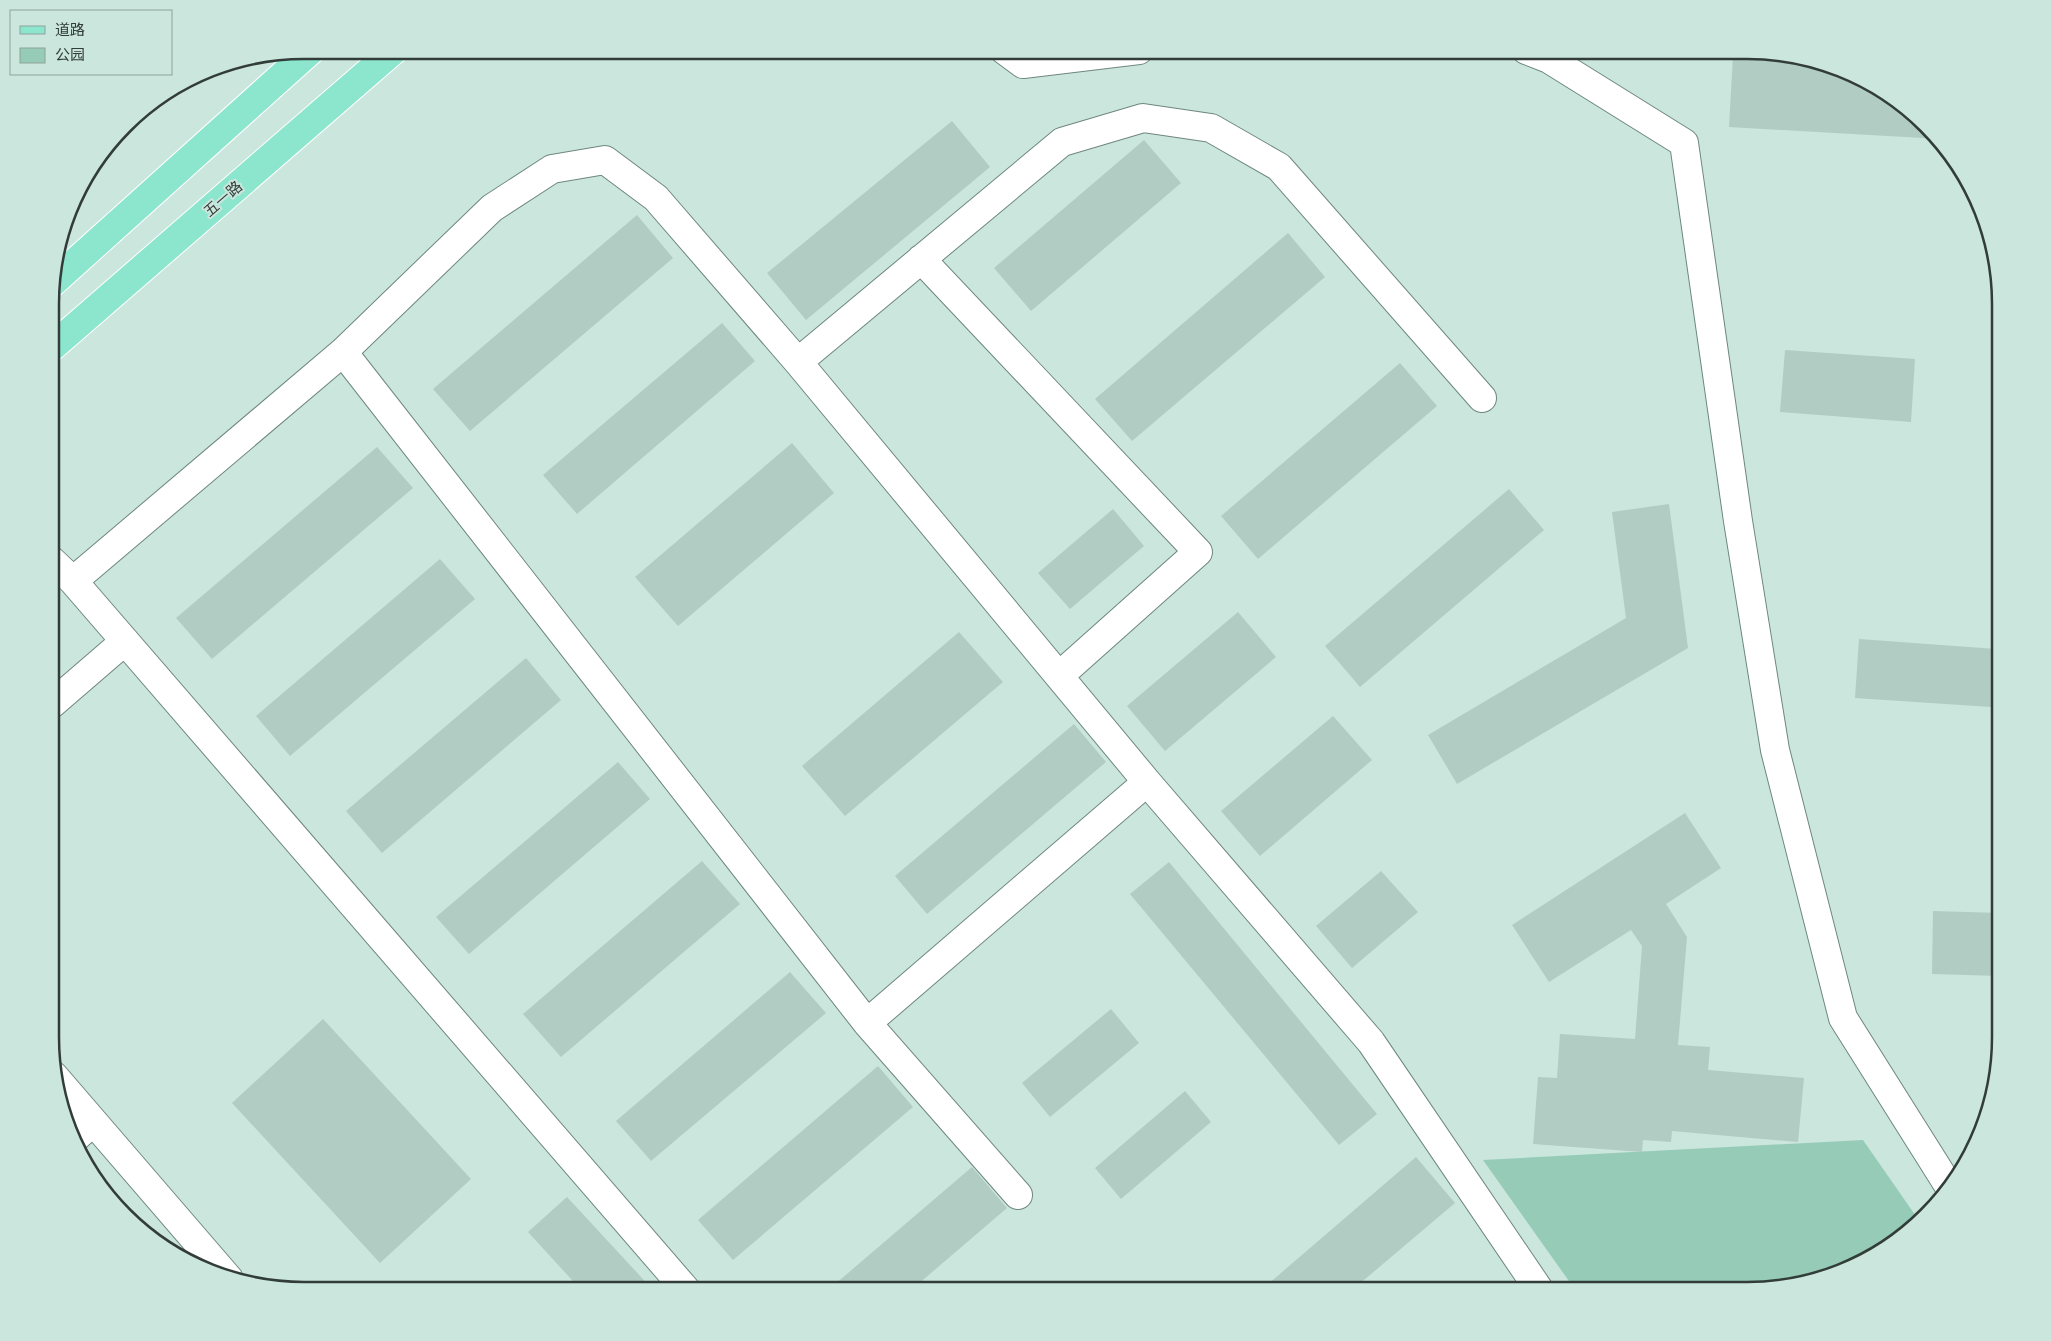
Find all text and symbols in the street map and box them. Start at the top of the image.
legend [10,10,172,75]
text: 道路 [55,21,85,40]
text: 公园 [55,46,85,65]
street label: 五一路 [200,177,247,221]

